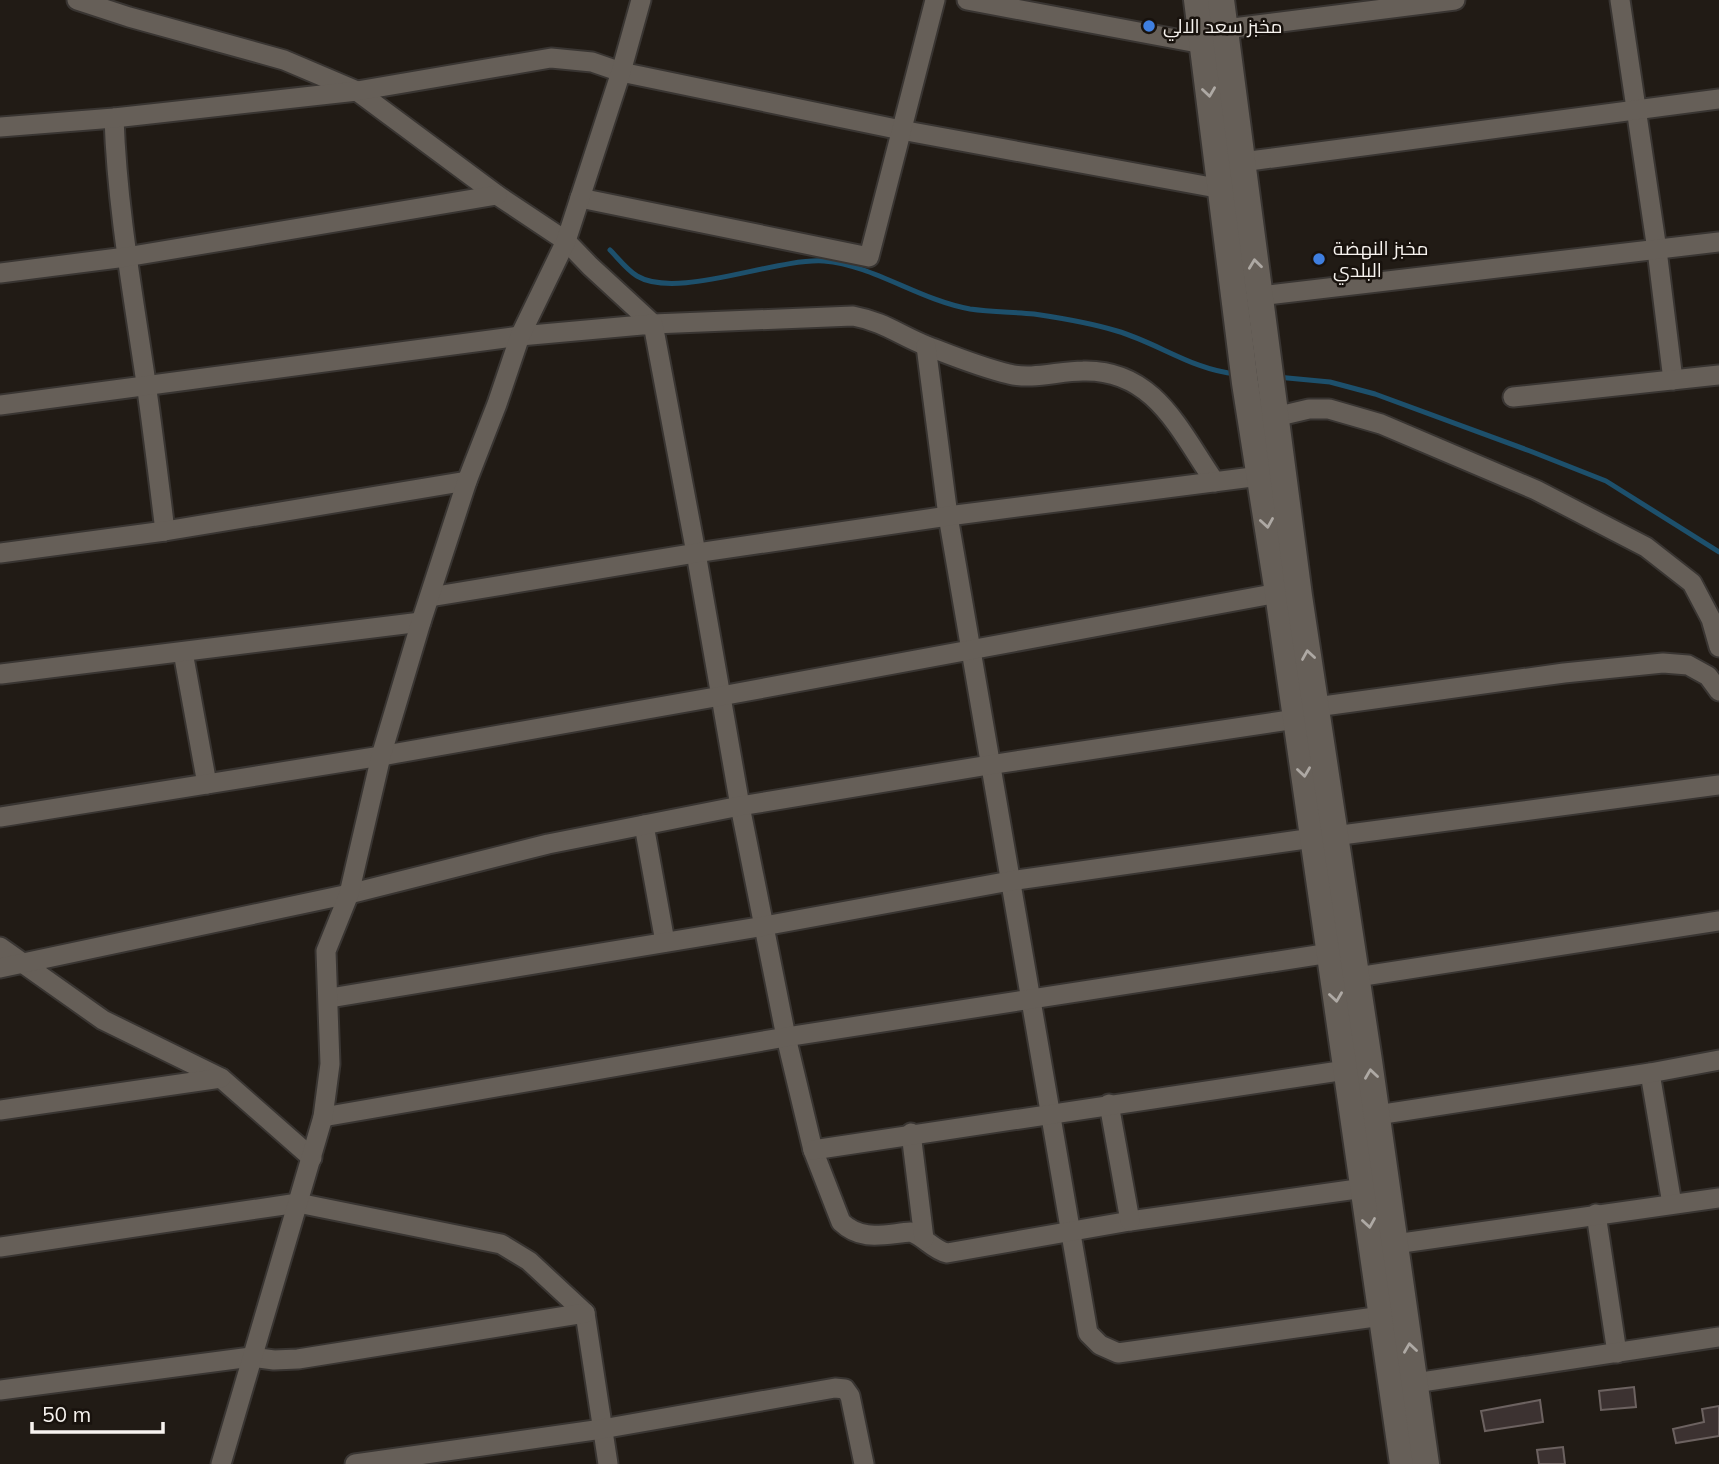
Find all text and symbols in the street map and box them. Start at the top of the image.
place label: مخبز سعد الالي [1163,14,1283,41]
marker: مخبز سعد الالي [1141,18,1157,34]
one-way arrow [1202,86,1217,98]
place label: مخبز النهضة البلدي [1333,236,1429,285]
marker: مخبز النهضة البلدي [1311,251,1327,267]
one-way arrow [1247,258,1262,270]
one-way arrow [1259,517,1274,529]
one-way arrow [1301,649,1316,661]
one-way arrow [1296,766,1311,778]
one-way arrow [1328,992,1343,1003]
one-way arrow [1363,1068,1378,1080]
one-way arrow [1361,1217,1376,1228]
one-way arrow [1403,1342,1418,1354]
scale bar [32,1390,163,1434]
text: 50 m [42,1401,91,1427]

